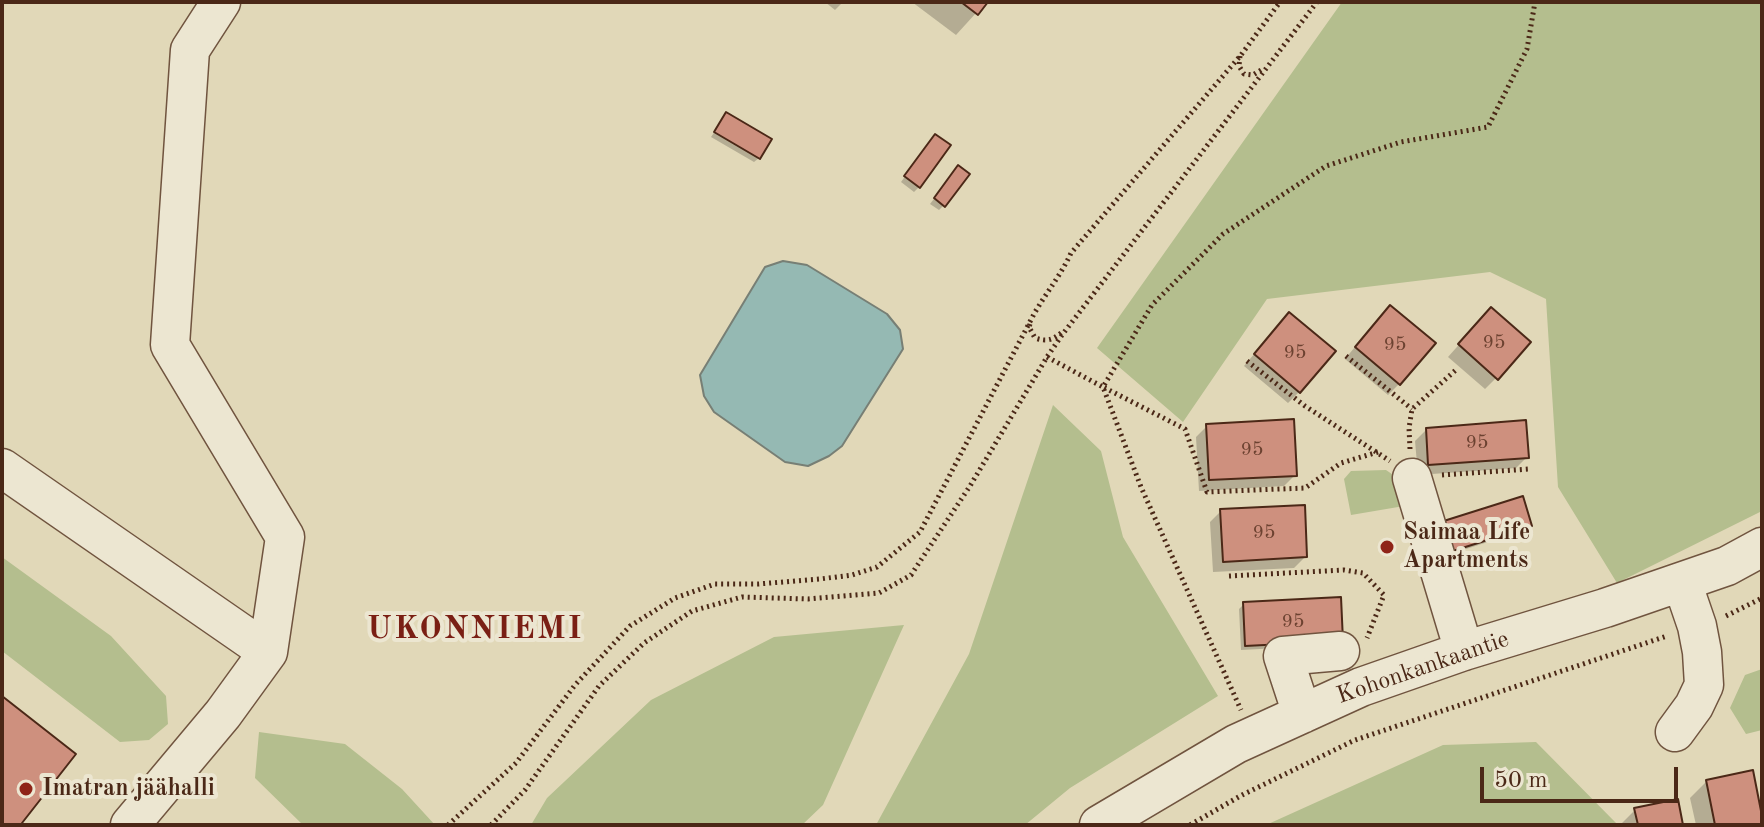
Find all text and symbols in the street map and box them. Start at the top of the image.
house number: 95 [1482,331,1506,355]
house number: 95 [1383,333,1407,357]
house number: 95 [1283,341,1307,365]
house number: 95 [1465,431,1489,455]
house number: 95 [1240,438,1264,462]
place label: Saimaa Life Apartments [1403,519,1530,575]
house number: 95 [1252,521,1276,545]
marker: Saimaa Life Apartments [1378,538,1396,556]
house number: 95 [1281,610,1305,634]
district label: UKONNIEMI [367,611,583,649]
street label: Kohonkankaantie [1333,625,1513,711]
scale bar [1484,751,1682,801]
text: 50 m [1494,769,1548,793]
place label: Imatran jäähalli [42,775,215,803]
marker: Imatran jäähalli [17,780,35,798]

